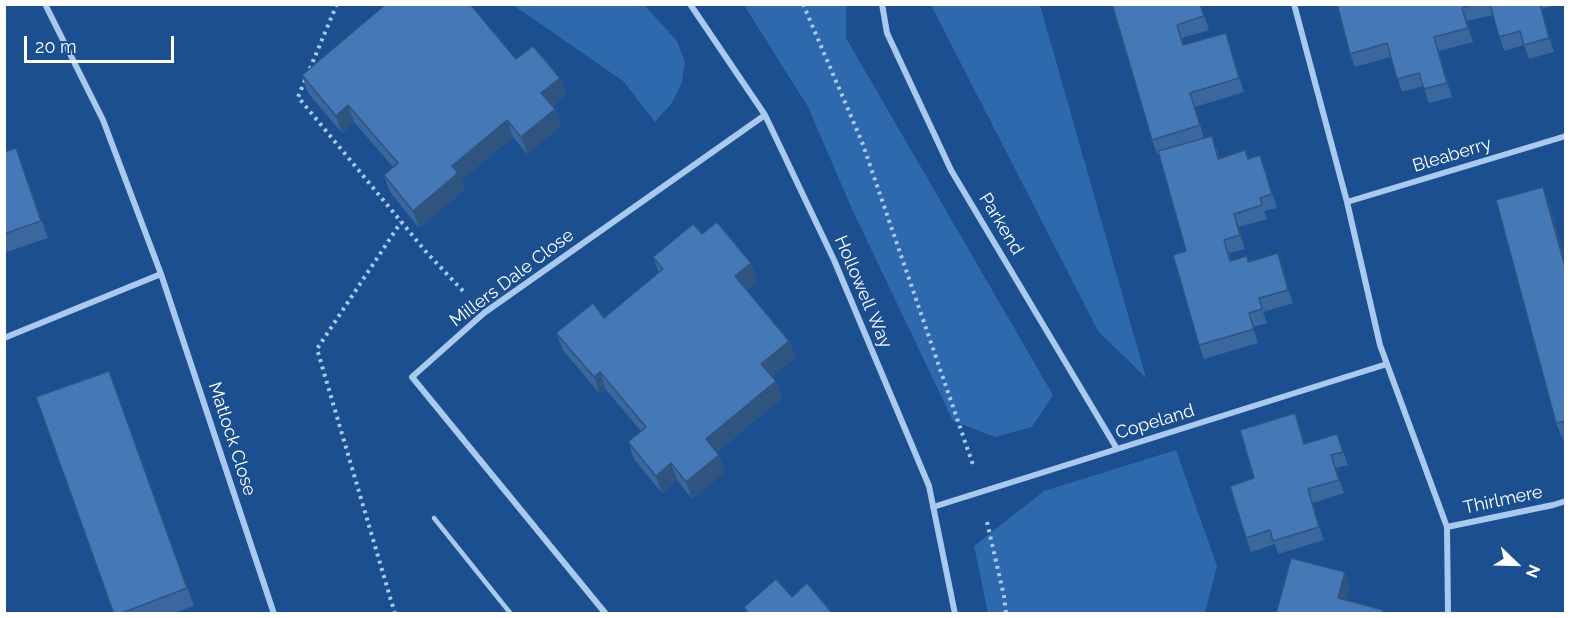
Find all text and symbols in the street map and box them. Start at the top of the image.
scale bar [27,24,177,62]
text: 20 m [35,36,77,57]
street label: Bleaberry [1410,133,1494,177]
street label: Parkend [974,189,1028,259]
street label: Millers Dale Close [446,224,578,332]
street label: Hollowell Way [830,232,896,352]
street label: Matlock Close [203,379,261,499]
street label: Copeland [1113,400,1197,444]
street label: Thirlmere [1461,481,1545,519]
north arrow [1486,534,1546,594]
text: N [1522,562,1544,581]

